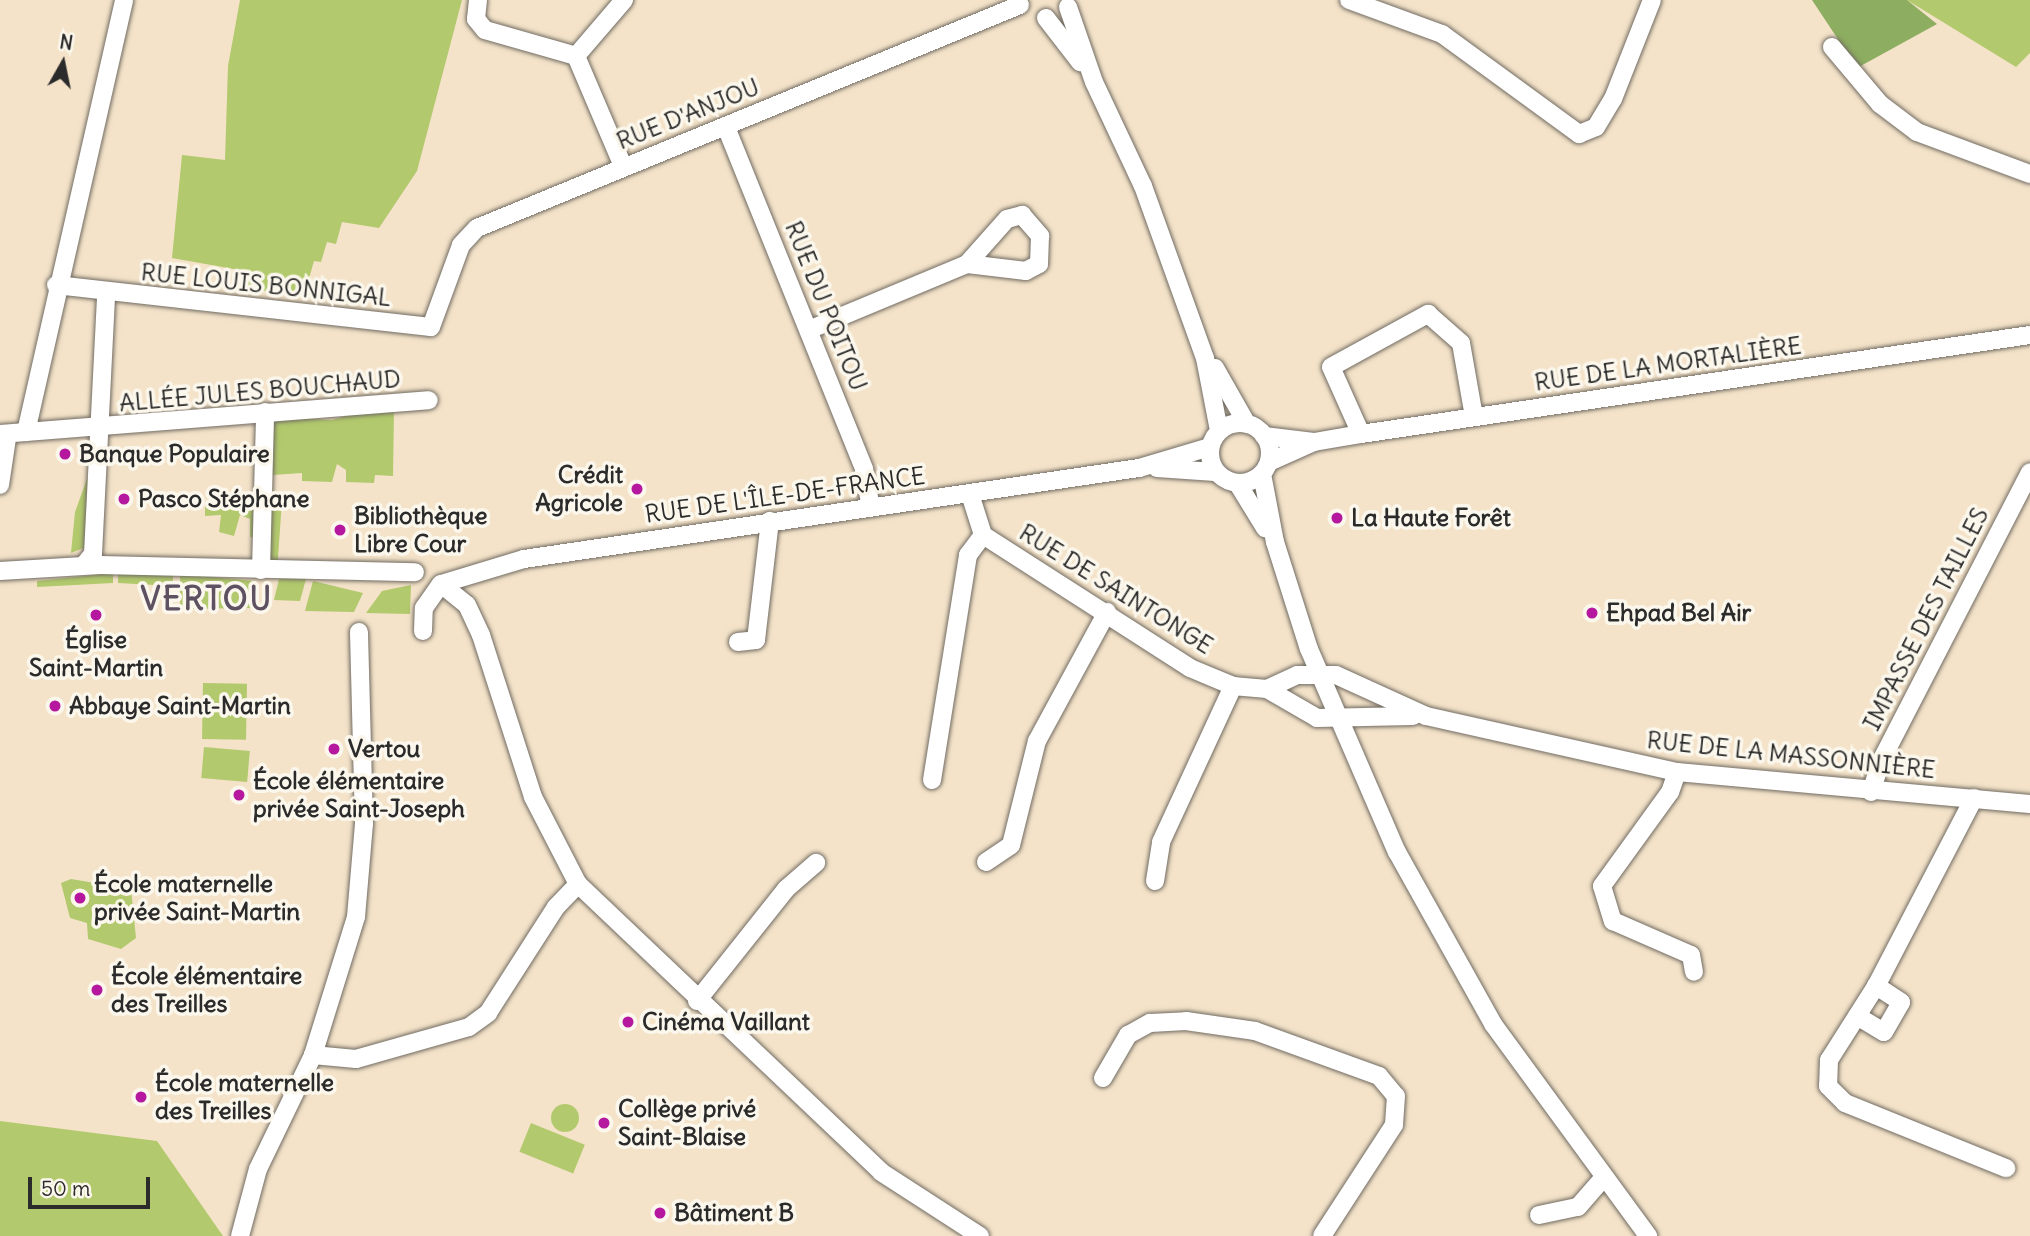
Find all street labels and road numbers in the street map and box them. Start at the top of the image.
street label: RUE D'ANJOU [612,72,764,156]
street label: RUE DU POITOU [779,217,873,395]
street label: RUE LOUIS BONNIGAL [139,258,393,312]
street label: RUE DE LA MORTALIÈRE [1533,331,1803,397]
street label: ALLÉE JULES BOUCHAUD [118,364,402,418]
street label: RUE DE L'ÎLE-DE-FRANCE [643,461,927,529]
street label: IMPASSE DES TAILLES [1857,503,1995,735]
street label: RUE DE SAINTONGE [1014,518,1218,660]
street label: RUE DE LA MASSONNIÈRE [1645,726,1937,784]

